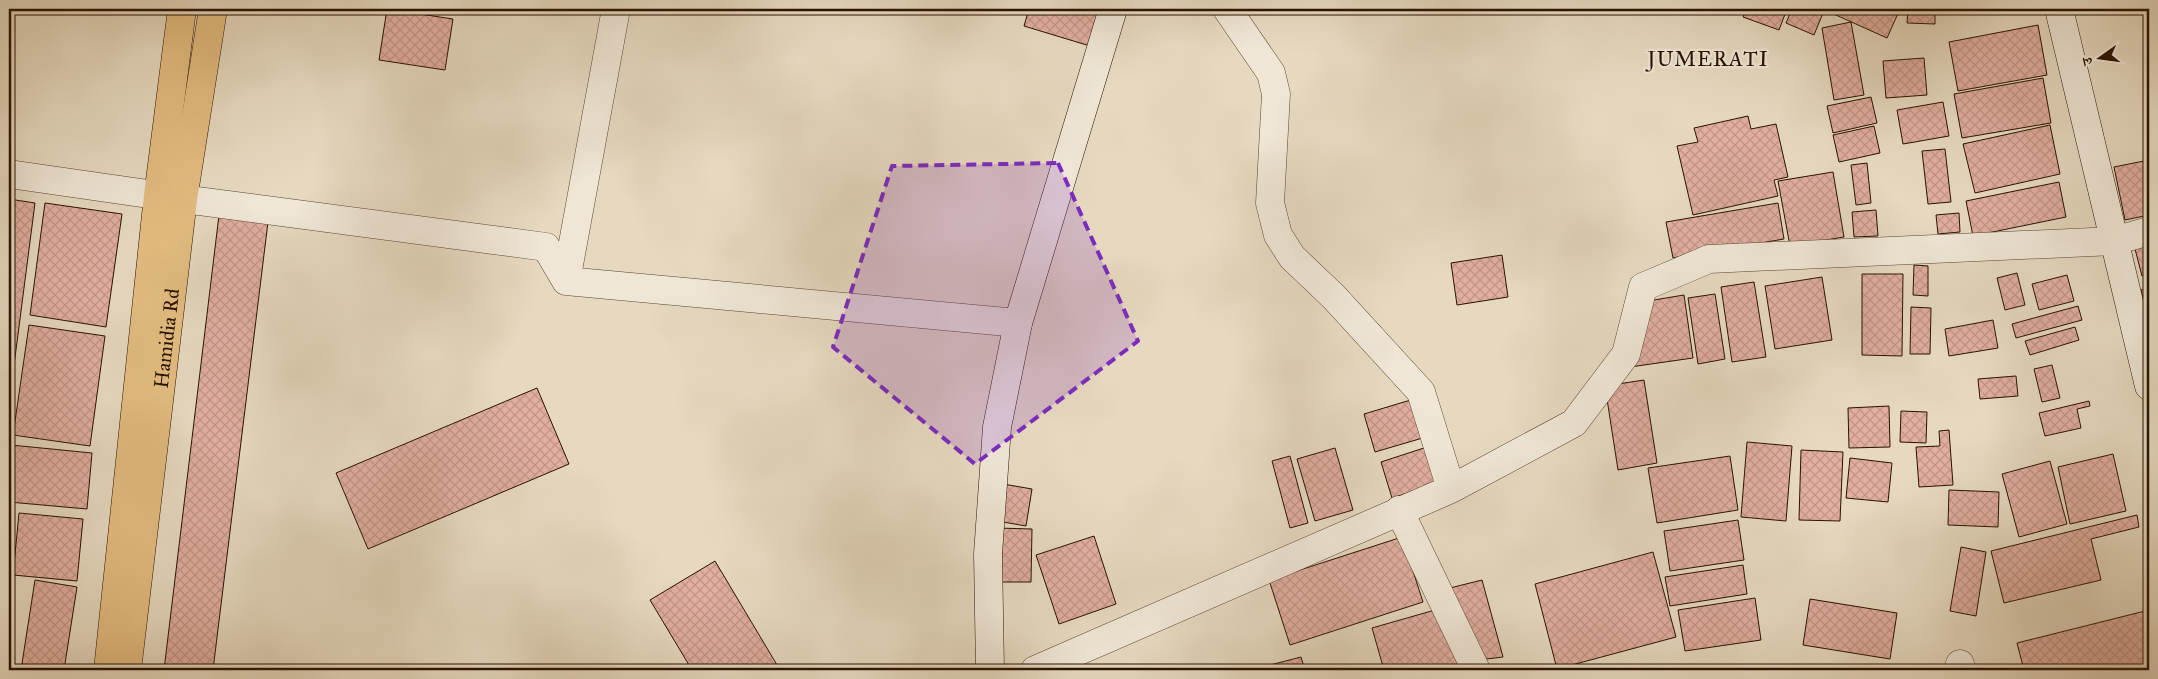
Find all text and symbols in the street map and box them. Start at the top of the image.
north arrow [2076,32,2126,82]
district label: JUMERATI [1645,46,1769,72]
text: उ [2079,55,2097,68]
street label: Hamidia Rd [149,287,184,390]

